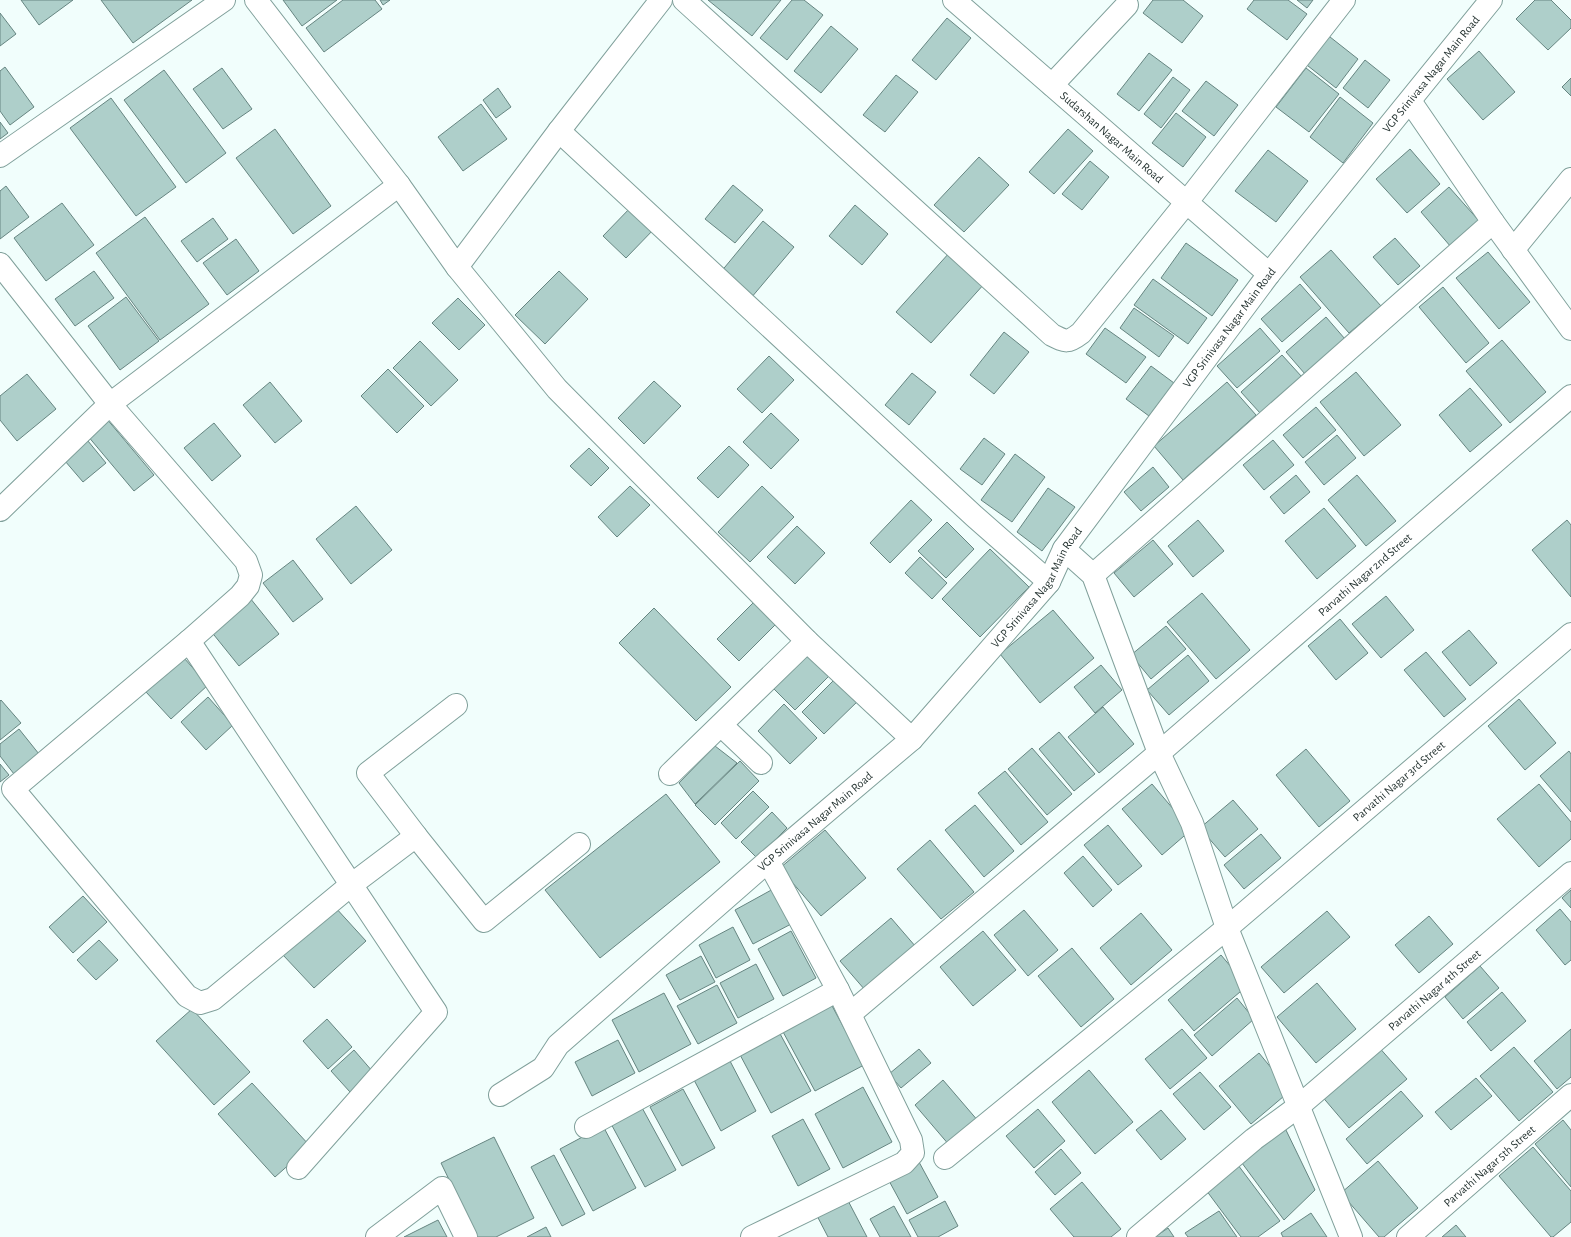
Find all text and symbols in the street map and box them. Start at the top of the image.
street label: VGP Srinivasa Nagar Main Road [1380,14,1482,135]
street label: Sudarshan Nagar Main Road [1058,89,1165,185]
street label: VGP Srinivasa Nagar Main Road [1181,265,1278,390]
street label: VGP Srinivasa Nagar Main Road [989,525,1084,650]
street label: Parvathi Nagar 2nd Street [1316,531,1414,618]
street label: Parvathi Nagar 3rd Street [1351,739,1447,824]
street label: VGP Srinivasa Nagar Main Road [755,769,875,873]
street label: Parvathi Nagar 4th Street [1386,947,1483,1033]
street label: Parvathi Nagar 5th Street [1441,1123,1538,1209]

